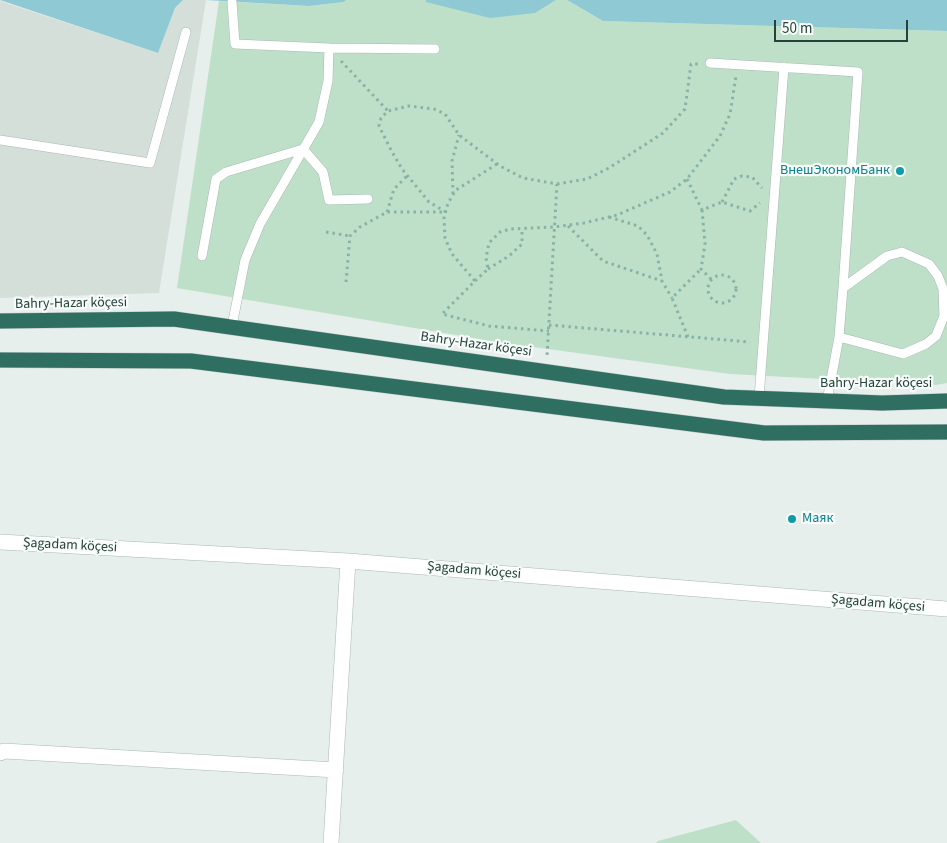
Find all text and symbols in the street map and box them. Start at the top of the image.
scale bar [777,10,911,42]
text: 50 m [782,18,812,39]
place label: ВнешЭкономБанк [780,163,890,179]
marker: ВнешЭкономБанк [894,165,906,177]
street label: Bahry-Hazar köçesi [15,295,127,313]
street label: Bahry-Hazar köçesi [419,329,533,361]
street label: Bahry-Hazar köçesi [820,376,932,392]
place label: Маяк [802,511,833,527]
marker: Маяк [786,513,798,525]
street label: Şagadam köçesi [22,535,118,557]
street label: Şagadam köçesi [426,559,522,583]
street label: Şagadam köçesi [830,592,926,616]

